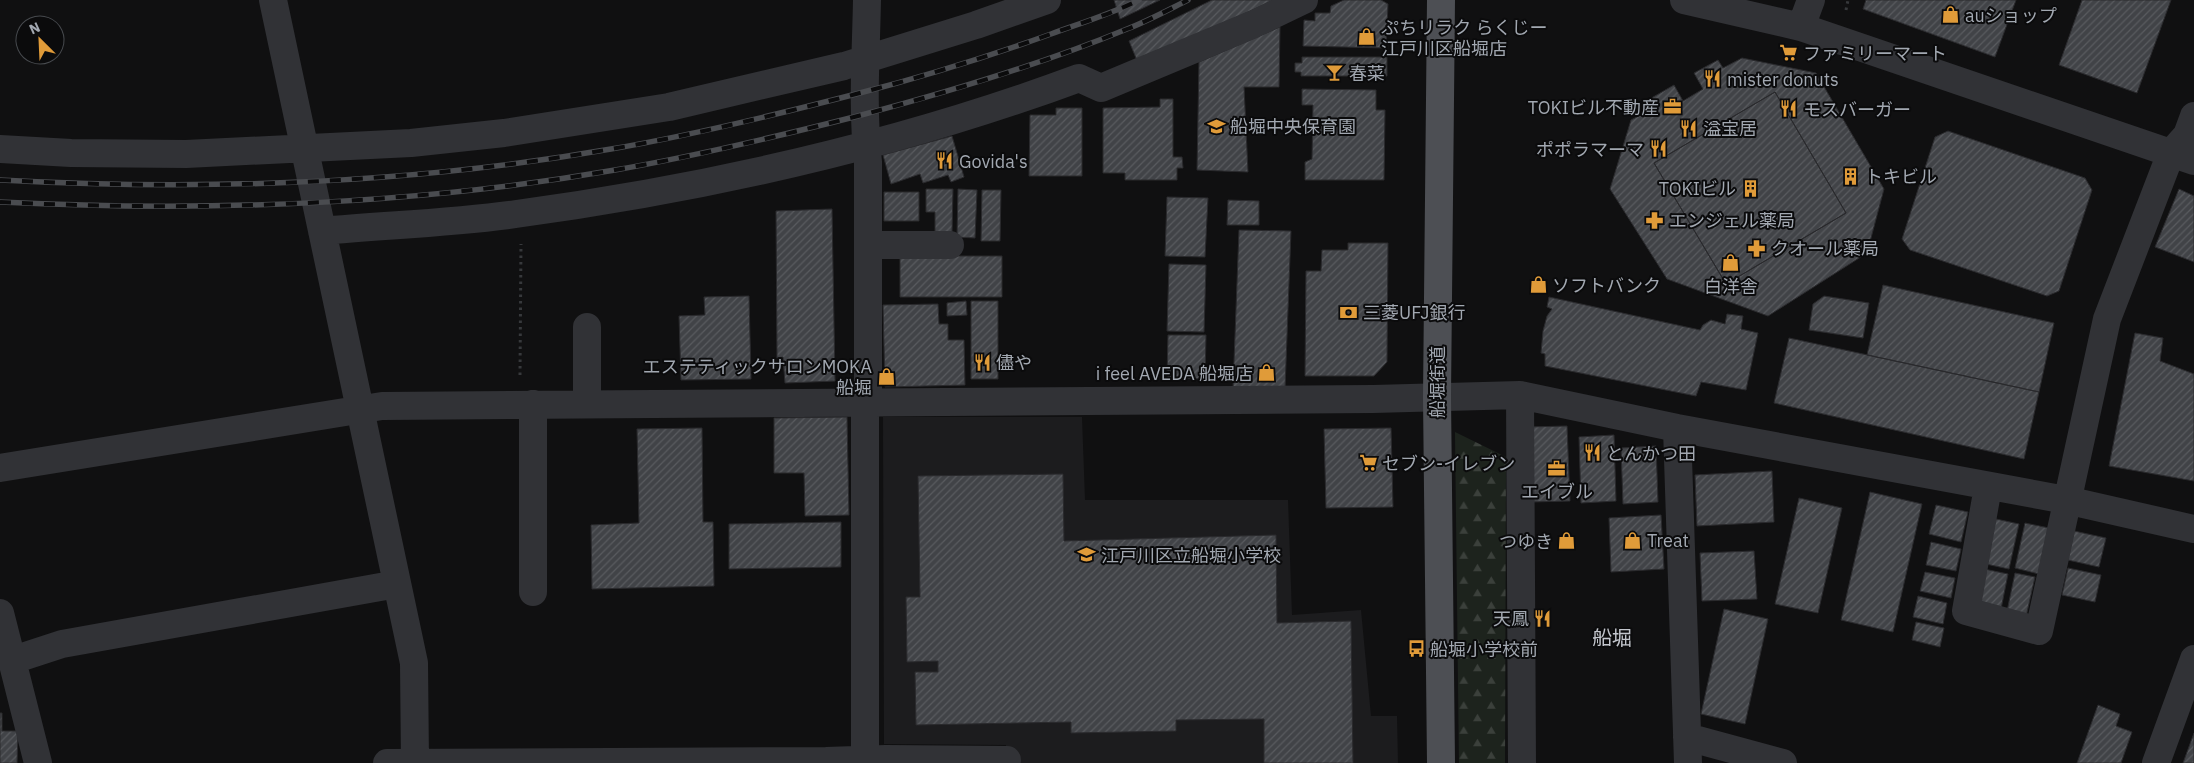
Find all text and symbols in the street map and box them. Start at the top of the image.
place label: auショップ [1965,4,2057,27]
shop icon: auショップ [1941,5,1961,25]
north arrow [15,15,65,65]
place label: ぷちリラク らくじー 江戸川区船堀店 [1381,16,1547,60]
text: N [26,18,43,38]
shop icon: ぷちリラク らくじー 江戸川区船堀店 [1357,27,1377,47]
place label: ファミリーマート [1803,42,1947,65]
supermarket icon: ファミリーマート [1779,43,1799,63]
place label: 春菜 [1349,62,1385,85]
bar icon: 春菜 [1325,63,1345,83]
place label: mister donuts [1727,68,1839,91]
restaurant icon: mister donuts [1703,69,1723,89]
place label: TOKIビル不動産 [1528,96,1659,119]
office icon: TOKIビル不動産 [1663,97,1683,117]
place label: モスバーガー [1803,98,1911,121]
restaurant icon: モスバーガー [1779,99,1799,119]
place label: 船堀中央保育園 [1230,115,1356,138]
school or university icon: 船堀中央保育園 [1206,116,1226,136]
place label: 溢宝居 [1703,117,1757,140]
restaurant icon: 溢宝居 [1679,118,1699,138]
place label: ポポラマーマ [1536,138,1644,161]
restaurant icon: ポポラマーマ [1648,139,1668,159]
place label: Govida's [959,150,1028,173]
restaurant icon: Govida's [935,151,955,171]
place label: トキビル [1865,165,1937,188]
building icon: トキビル [1841,166,1861,186]
place label: TOKIビル [1659,177,1736,200]
building icon: TOKIビル [1740,178,1760,198]
place label: エンジェル薬局 [1669,209,1795,232]
pharmacy icon: エンジェル薬局 [1645,210,1665,230]
place label: クオール薬局 [1771,237,1879,260]
pharmacy icon: クオール薬局 [1747,238,1767,258]
shop icon: 白洋舎 [1721,253,1741,273]
place label: ソフトバンク [1552,274,1661,297]
shop icon: ソフトバンク [1528,275,1548,295]
place label: 白洋舎 [1704,275,1758,298]
place label: 三菱UFJ銀行 [1363,301,1465,324]
bank icon: 三菱UFJ銀行 [1339,302,1359,322]
street label: 船堀街道 [1426,346,1449,418]
place label: 儘や [996,351,1032,374]
restaurant icon: 儘や [972,352,992,372]
place label: エステティックサロンMOKA 船堀 [643,355,872,399]
place label: i feel AVEDA 船堀店 [1096,362,1253,385]
shop icon: i feel AVEDA 船堀店 [1257,363,1277,383]
shop icon: エステティックサロンMOKA 船堀 [876,366,896,386]
place label: とんかつ田 [1606,442,1696,465]
restaurant icon: とんかつ田 [1582,443,1602,463]
place label: セブン-イレブン [1382,452,1515,475]
supermarket icon: セブン-イレブン [1358,453,1378,473]
office icon: エイブル [1547,458,1567,478]
place label: エイブル [1521,480,1593,503]
place label: Treat [1647,529,1689,552]
place label: つゆき [1499,530,1553,553]
shop icon: Treat [1623,530,1643,550]
shop icon: つゆき [1557,531,1577,551]
place label: 江戸川区立船堀小学校 [1101,544,1281,567]
school or university icon: 江戸川区立船堀小学校 [1077,545,1097,565]
place label: 天鳳 [1493,607,1529,630]
restaurant icon: 天鳳 [1533,608,1553,628]
district label: 船堀 [1592,624,1632,651]
place label: 船堀小学校前 [1430,638,1538,661]
bus stop icon: 船堀小学校前 [1406,639,1426,659]

